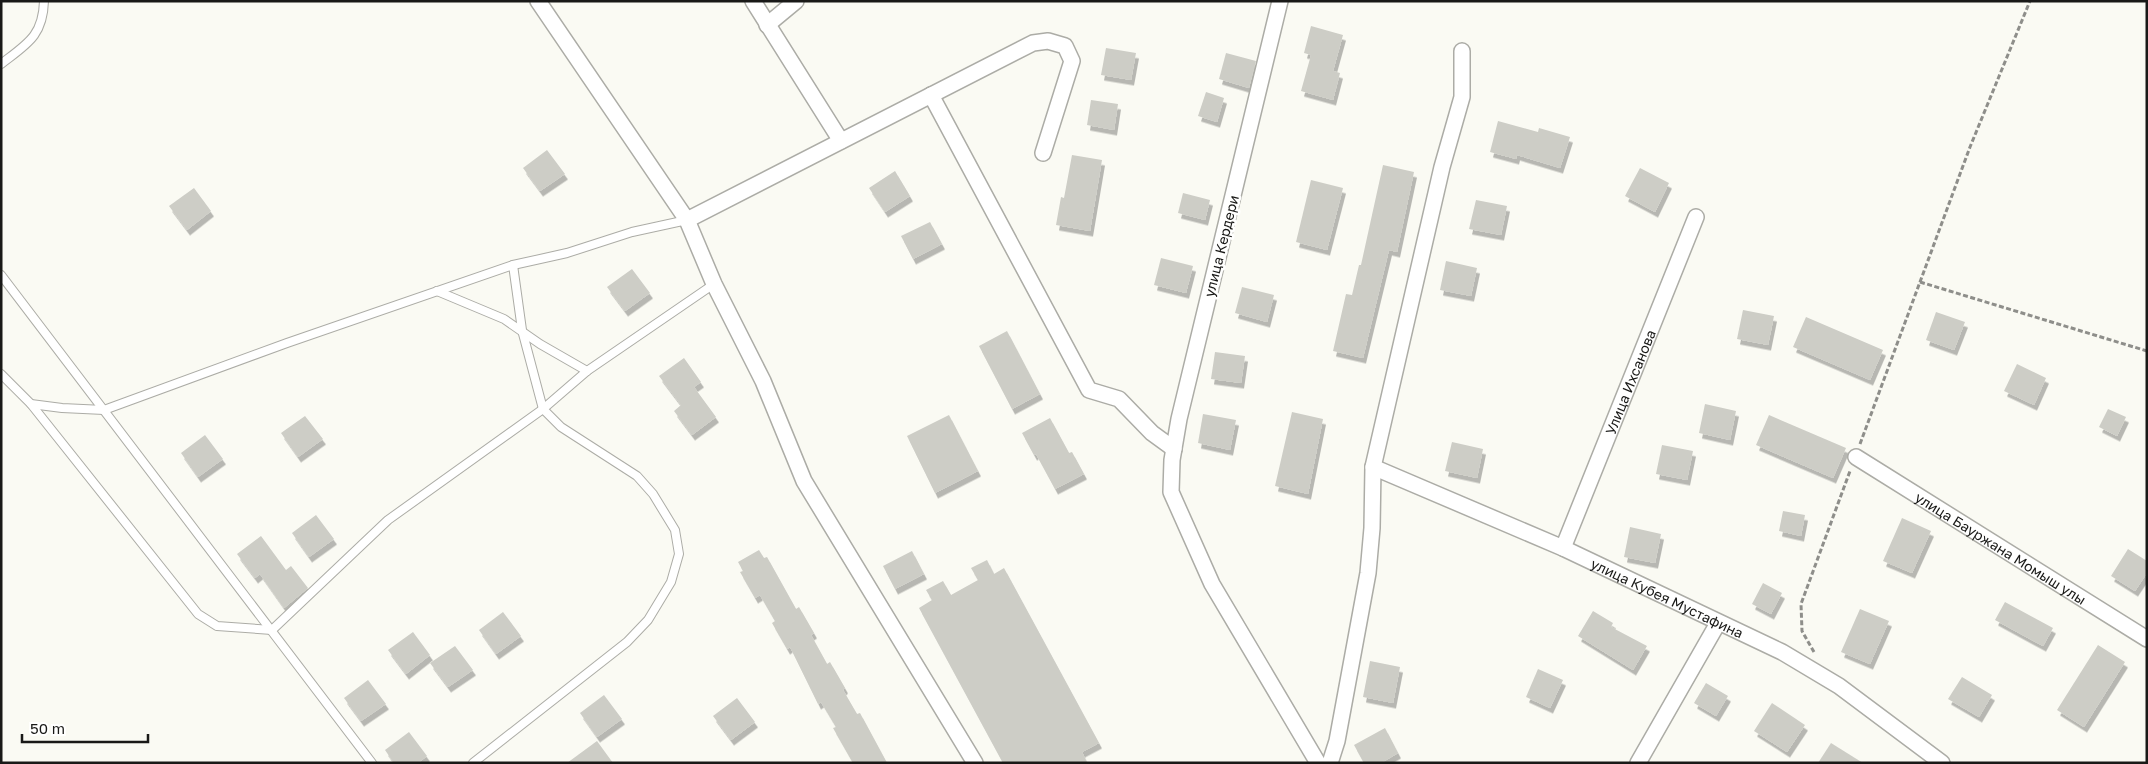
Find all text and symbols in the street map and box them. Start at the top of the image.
street label: улица Кердери [1200,193,1242,299]
street label: Улица Ихсанова [1601,327,1658,437]
street label: улица Бауржана Момыш улы [1912,488,2090,607]
street label: улица Кубея Мустафина [1588,554,1746,641]
scale bar [22,712,149,744]
text: 50 m [30,719,65,737]

